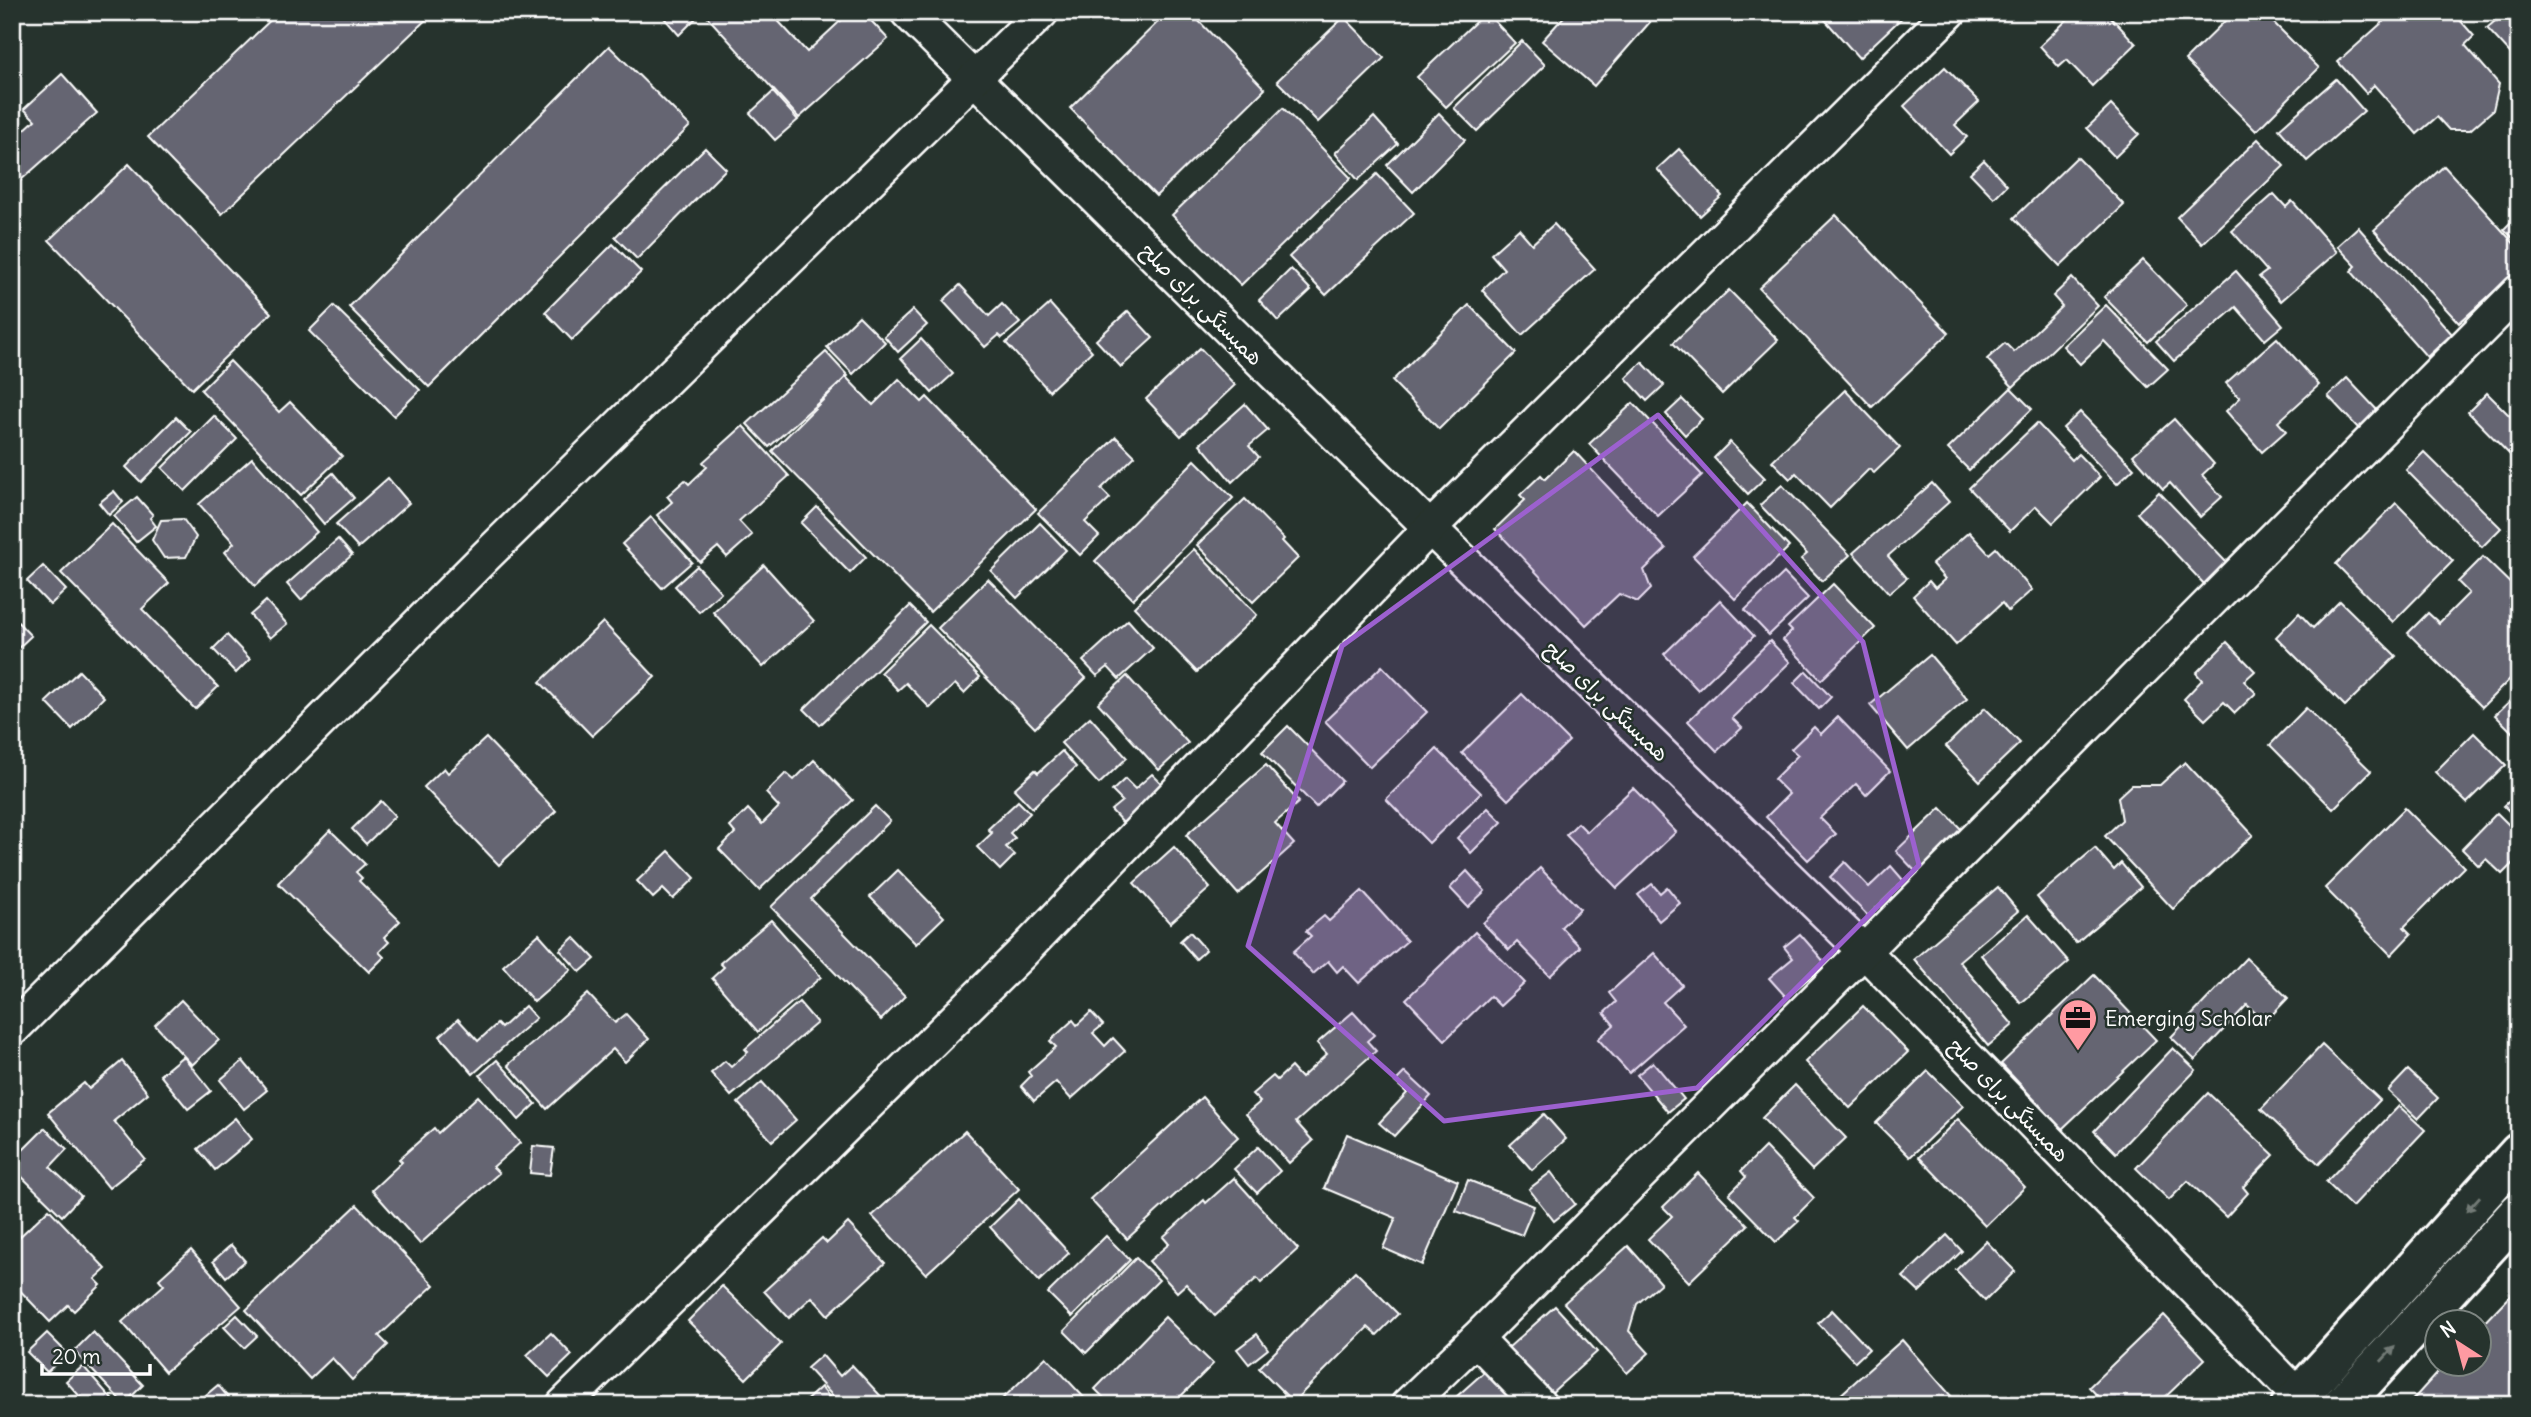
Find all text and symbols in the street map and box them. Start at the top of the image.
street label: همبستگی برای صلح [1134,237,1269,372]
street label: همبستگی برای صلح [1538,635,1675,768]
office icon: Emerging Scholar [2057,997,2099,1052]
place label: Emerging Scholar [2105,1005,2273,1032]
street label: همبستگی برای صلح [1942,1032,2075,1169]
one-way arrow [2465,1195,2481,1213]
north arrow [2422,1308,2492,1378]
text: N [2436,1316,2460,1343]
scale bar [42,1333,150,1377]
text: 20 m [52,1343,101,1370]
one-way arrow [2380,1346,2396,1363]

